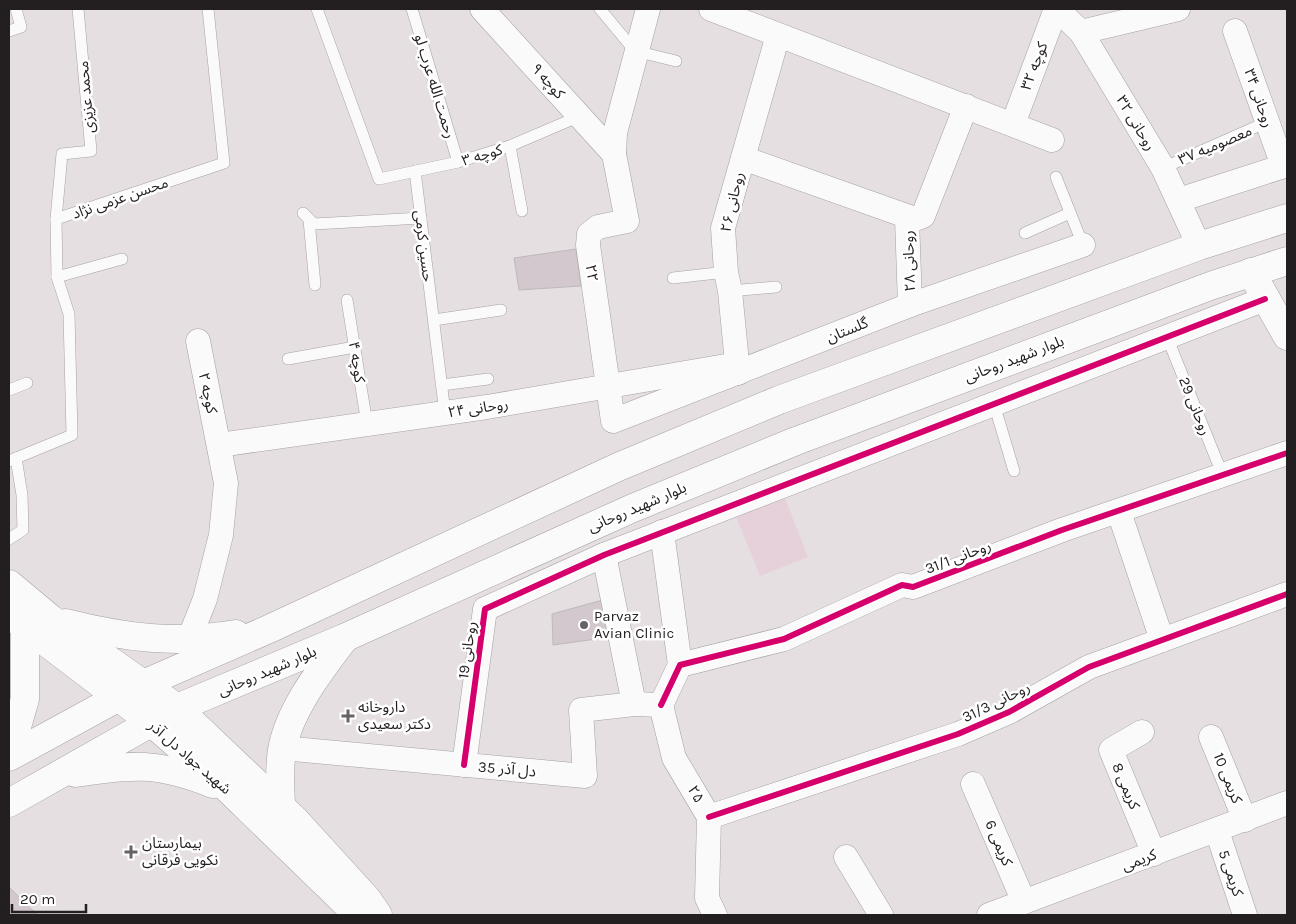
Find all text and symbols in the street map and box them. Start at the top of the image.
street label: رحمت الله عرب لو [411,32,459,140]
street label: کوچه ۳۲ [1017,39,1053,93]
street label: محمد عزیزی [74,60,98,134]
street label: کوچه ۹ [527,60,569,104]
street label: روحانی ۳۴ [1241,66,1277,130]
street label: روحانی ۳۲ [1113,92,1159,154]
street label: معصومیه ۳۷ [1175,121,1255,169]
street label: کوچه ۳ [460,140,506,171]
street label: روحانی ۲۶ [716,170,748,234]
street label: محسن عزمی نژاد [70,173,170,223]
street label: حسین کرمی [411,209,437,283]
street label: روحانی ۲۸ [899,230,919,292]
street label: ۲۲ [582,263,602,283]
street label: گلستان [823,313,871,347]
street label: بلوار شهید روحانی [962,332,1066,386]
street label: کوچه ۴ [344,340,369,385]
street label: کوچه ۲ [194,371,221,416]
street label: روحانی 29 [1175,374,1215,438]
street label: روحانی ۲۴ [446,395,510,421]
street label: بلوار شهید روحانی [585,478,689,536]
street label: روحانی 31/1 [922,536,994,578]
place label: Parvaz Avian Clinic [594,607,674,642]
marker: Parvaz Avian Clinic [578,619,590,631]
street label: روحانی 19 [454,620,480,680]
street label: بلوار شهید روحانی [215,642,319,700]
street label: روحانی 31/3 [959,678,1033,726]
place label: داروخانه دکتر سعیدی [358,698,431,733]
marker: داروخانه دکتر سعیدی [342,710,354,722]
street label: شهید جواد دل آذر [144,715,235,798]
street label: کریمی 10 [1210,750,1247,807]
street label: دل آذر 35 [477,757,537,781]
street label: کریمی 8 [1108,760,1144,813]
street label: ۲۵ [684,782,708,806]
street label: کریمی 6 [981,817,1017,869]
place label: بیمارستان نکویی فرقانی [142,834,218,869]
marker: بیمارستان نکویی فرقانی [124,845,138,859]
street label: کریمی [1119,845,1160,875]
street label: کریمی 5 [1215,847,1248,899]
scale bar [12,882,86,914]
text: 20 m [20,890,55,908]

